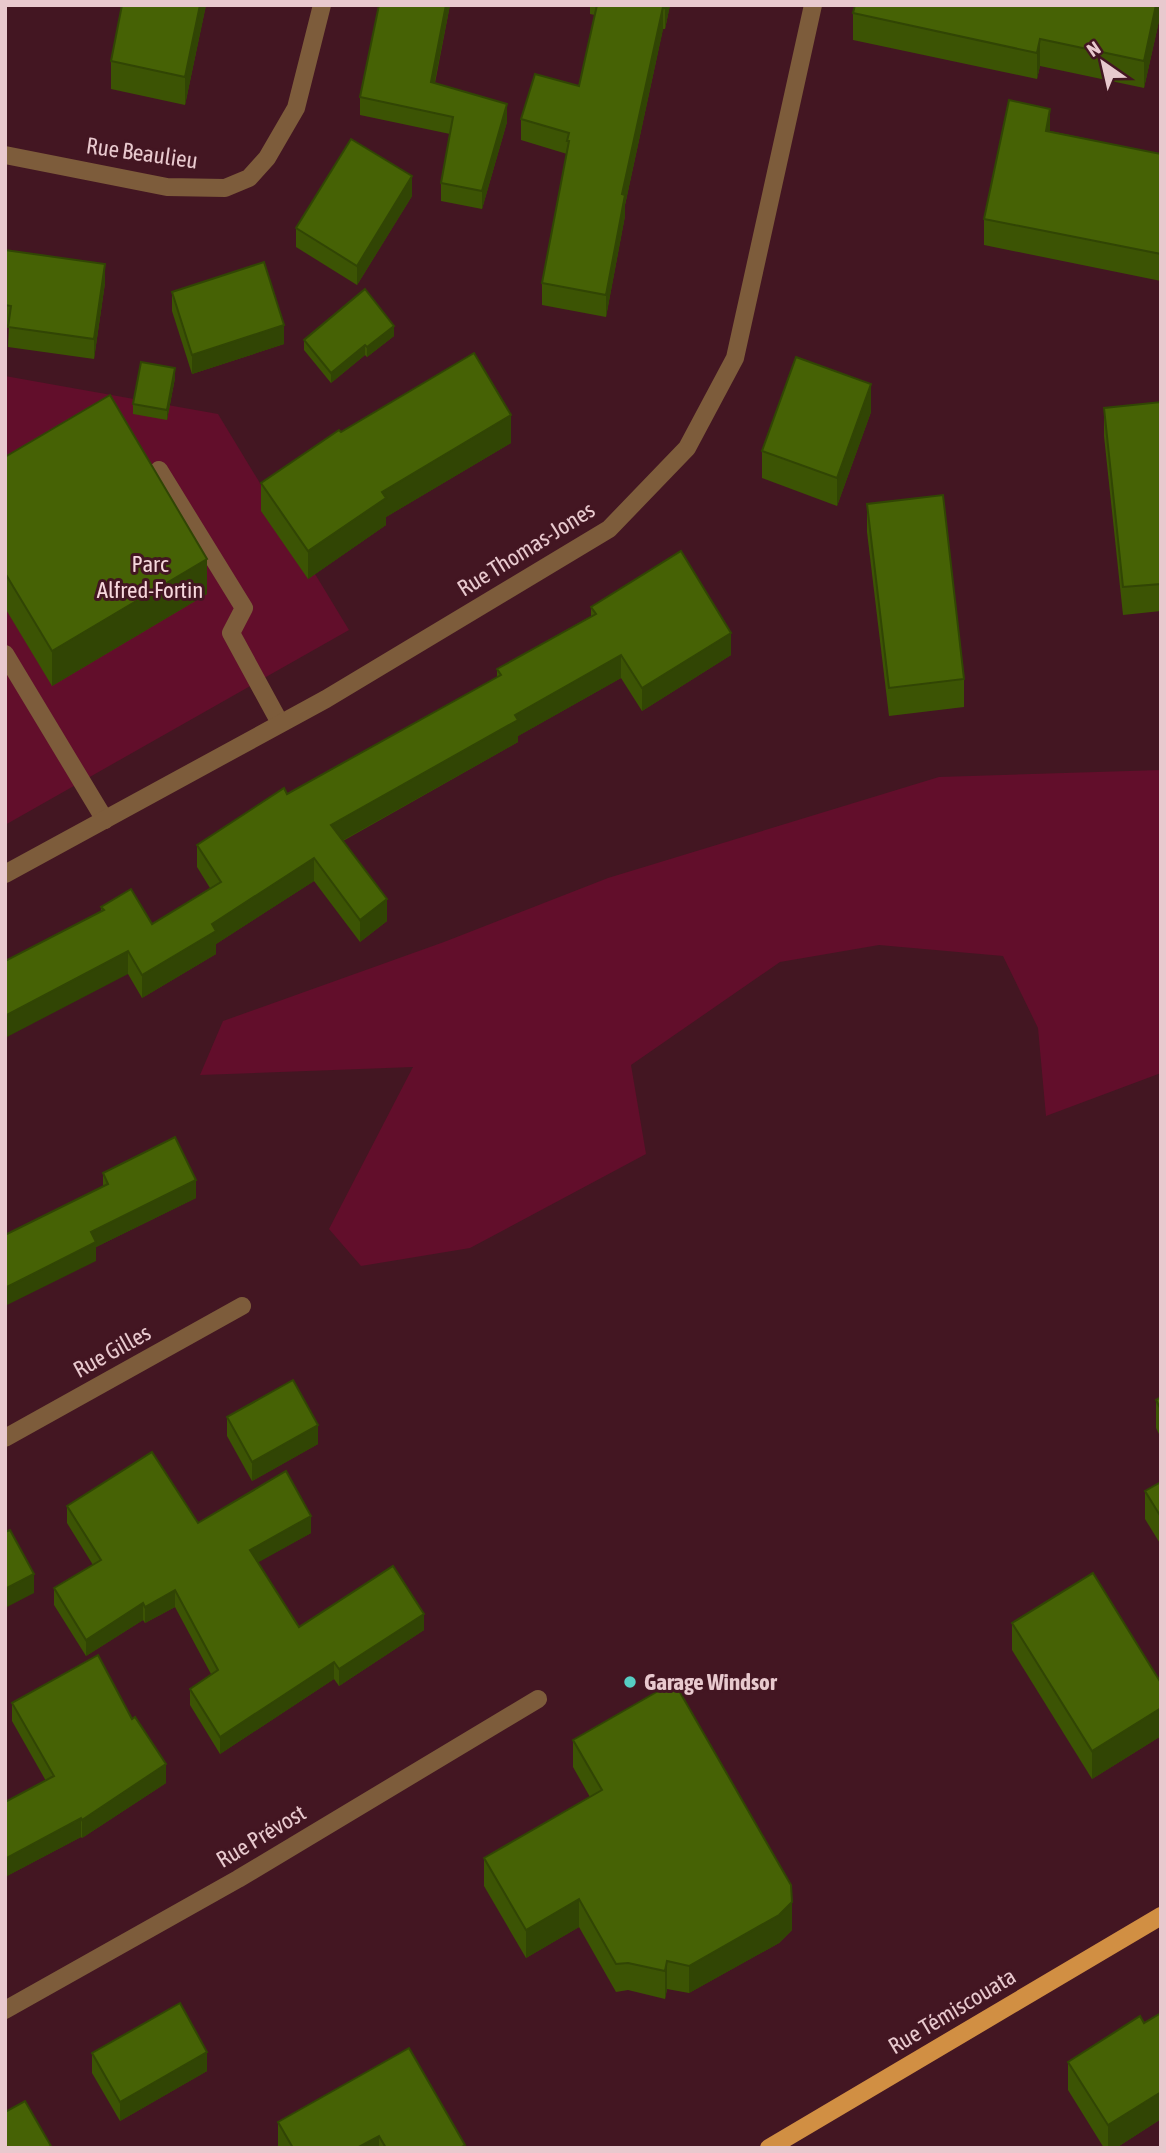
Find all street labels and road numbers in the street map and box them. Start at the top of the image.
street label: Rue Beaulieu [85,132,199,174]
street label: Rue Thomas-Jones [453,496,599,602]
street label: Rue Gilles [69,1319,155,1383]
street label: Rue Prévost [212,1799,310,1873]
street label: Rue Témiscouata [884,1963,1020,2059]

